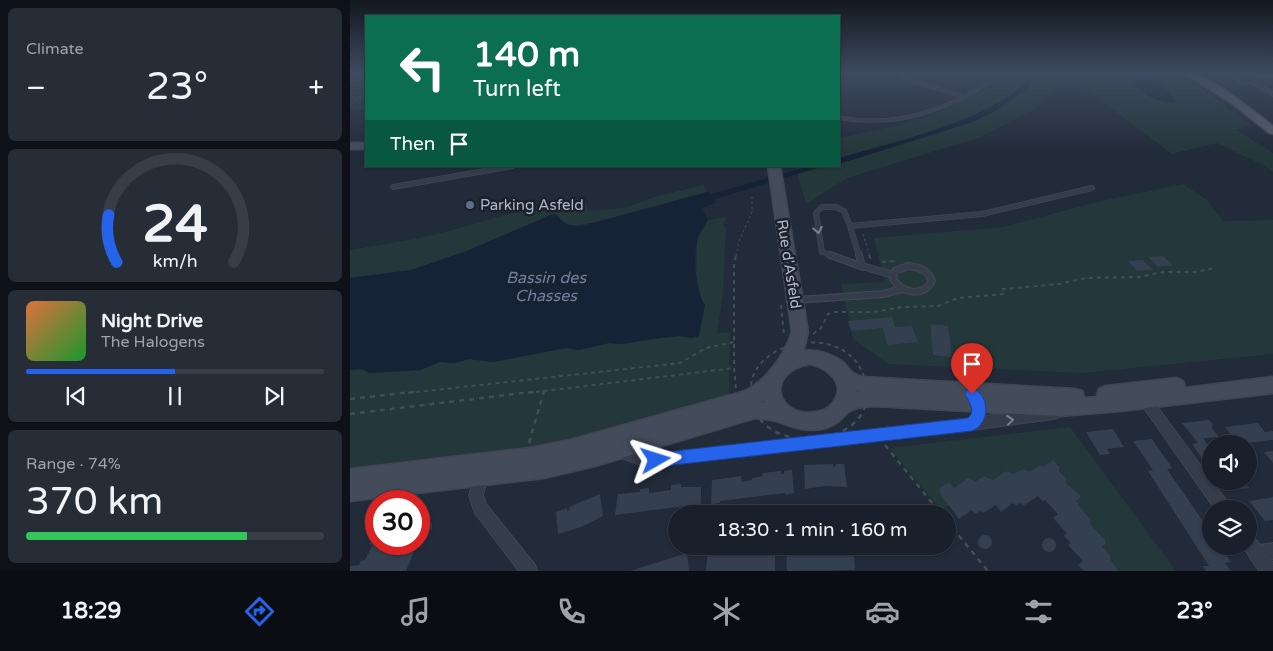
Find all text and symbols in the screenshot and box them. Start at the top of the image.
text: 140 m [473,34,580,76]
icon: left [390,35,455,100]
text: Climate [26,39,84,59]
text: 23° [146,64,208,110]
text: − [26,71,46,105]
text: + [308,71,324,105]
text: Turn left [473,76,561,102]
icon: arrive [445,130,473,158]
text: Then [390,133,435,155]
text: 24 [142,193,208,256]
place label: Parking Asfeld [480,196,584,214]
marker: Parking Asfeld [464,199,476,211]
street label: Rue d'Asfeld [773,218,805,310]
one-way arrow [812,226,823,235]
text: km/h [153,251,197,272]
water label: Bassin des Chasses [506,268,587,306]
text: Night Drive [101,310,203,332]
text: The Halogens [101,332,205,352]
pin [951,343,993,394]
icon: arrive [958,350,986,378]
icon: previous [62,382,90,410]
icon: pause [161,382,189,410]
icon: next [260,382,288,410]
one-way arrow [1006,415,1014,426]
position arrow [629,433,681,485]
map controls [1202,435,1257,555]
button: sound [1202,435,1257,490]
text: Range · 74% [26,454,121,474]
text: 370 km [26,479,163,525]
speed limit sign: 30 [365,490,430,555]
button: layers [1202,500,1257,555]
text: 18:30 · 1 min · 160 m [716,519,908,541]
icon: directions [242,594,277,629]
icon: music [398,594,433,629]
icon: phone [554,594,589,629]
icon: climate [709,594,744,629]
icon: car [865,594,900,629]
icon: filters [1021,594,1056,629]
text: 18:29 [60,598,121,624]
text: 23° [1177,598,1213,624]

